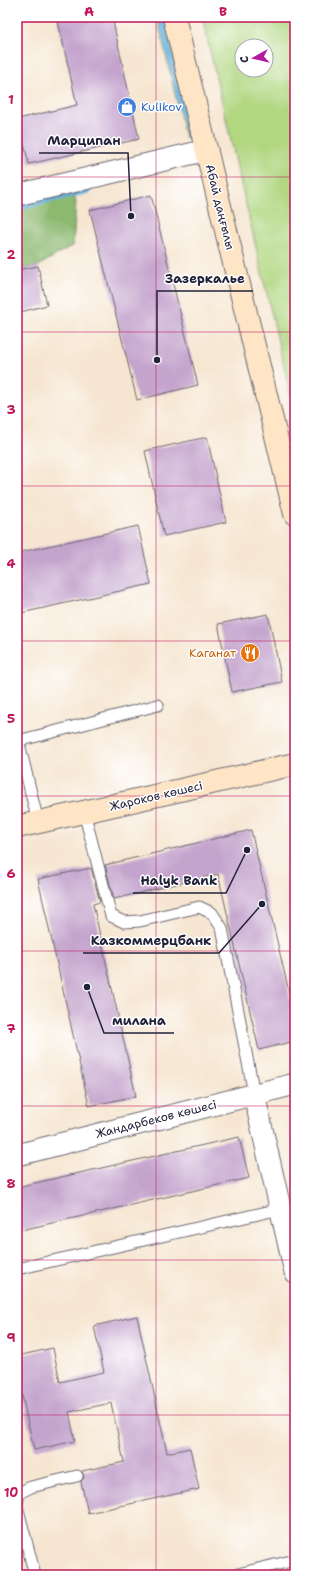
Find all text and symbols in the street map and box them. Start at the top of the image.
text: A [84,3,94,20]
text: B [219,3,227,20]
north arrow [234,38,274,78]
text: С [237,55,252,64]
text: 1 [8,91,14,108]
shop icon: Kulikov [116,96,138,118]
place label: Kulikov [141,99,182,115]
callout: Марципан [39,128,128,153]
text: Марципан [47,132,121,149]
street label: Абай даңғылы [202,163,238,251]
text: 2 [6,246,16,263]
callout: Зазеркалье [157,266,253,291]
text: Зазеркалье [165,270,245,287]
text: 3 [6,401,16,418]
text: 4 [6,555,16,572]
restaurant icon: Каганат [239,642,261,664]
place label: Каганат [189,645,237,661]
text: 5 [7,710,15,727]
street label: Жароков көшесі [108,777,204,815]
text: 6 [6,865,16,882]
callout: Halyk Bank [133,868,226,893]
text: Halyk Bank [141,872,217,889]
callout: Казкоммерцбанк [83,928,219,953]
text: Казкоммерцбанк [91,932,211,949]
callout: милана [104,1008,174,1033]
text: милана [112,1012,166,1029]
text: 7 [6,1020,16,1037]
street label: Жандарбеков көшесі [94,1096,218,1142]
text: 8 [6,1175,16,1192]
text: 9 [6,1329,16,1346]
text: 10 [4,1484,18,1501]

